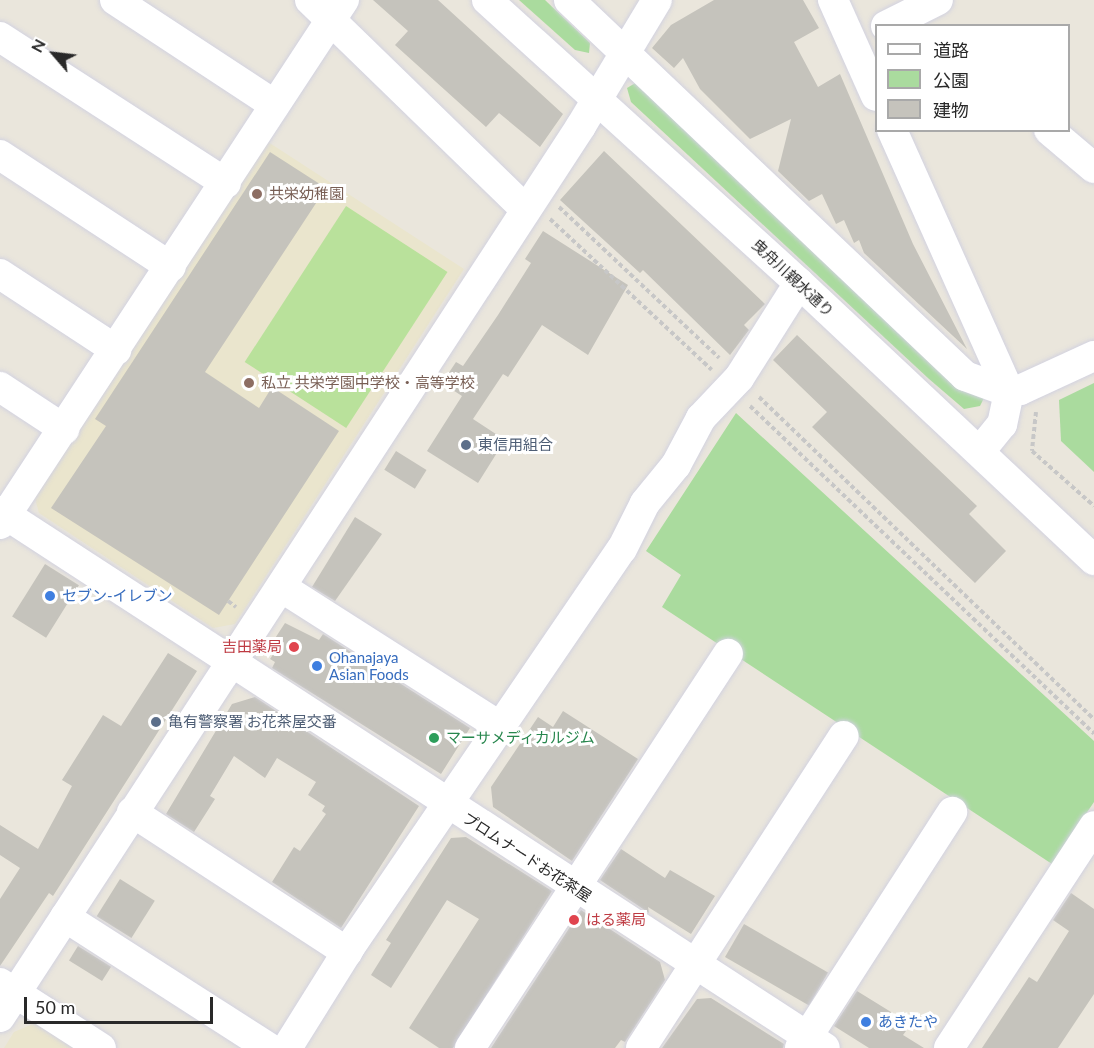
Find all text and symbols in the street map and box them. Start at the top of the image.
north arrow [24,24,84,84]
legend [875,24,1070,132]
text: N [26,35,49,55]
text: 道路 [933,39,969,61]
text: 公園 [933,69,969,91]
text: 建物 [933,99,969,121]
place label: 共栄幼稚園 [269,185,344,203]
marker: 共栄幼稚園 [250,187,264,201]
street label: 曳舟川親水通り [748,236,838,320]
place label: 私立 共栄学園中学校・高等学校 [261,374,475,392]
marker: 私立 共栄学園中学校・高等学校 [242,376,256,390]
place label: 東信用組合 [478,436,553,454]
marker: 東信用組合 [459,438,473,452]
place label: セブン-イレブン [62,587,173,605]
marker: セブン-イレブン [43,589,57,603]
place label: 吉田薬局 [222,638,282,656]
marker: 吉田薬局 [287,640,301,654]
place label: Ohanajaya Asian Foods [329,648,409,683]
marker: Ohanajaya Asian Foods [310,659,324,673]
place label: 亀有警察署 お花茶屋交番 [168,713,337,731]
marker: 亀有警察署 お花茶屋交番 [149,715,163,729]
place label: マーサメディカルジム [446,729,596,747]
marker: マーサメディカルジム [427,731,441,745]
street label: プロムナードお花茶屋 [459,809,595,905]
place label: はる薬局 [586,911,646,929]
marker: はる薬局 [567,913,581,927]
scale bar [27,985,216,1023]
text: 50 m [35,996,75,1018]
place label: あきたや [878,1013,938,1031]
marker: あきたや [859,1015,873,1029]

